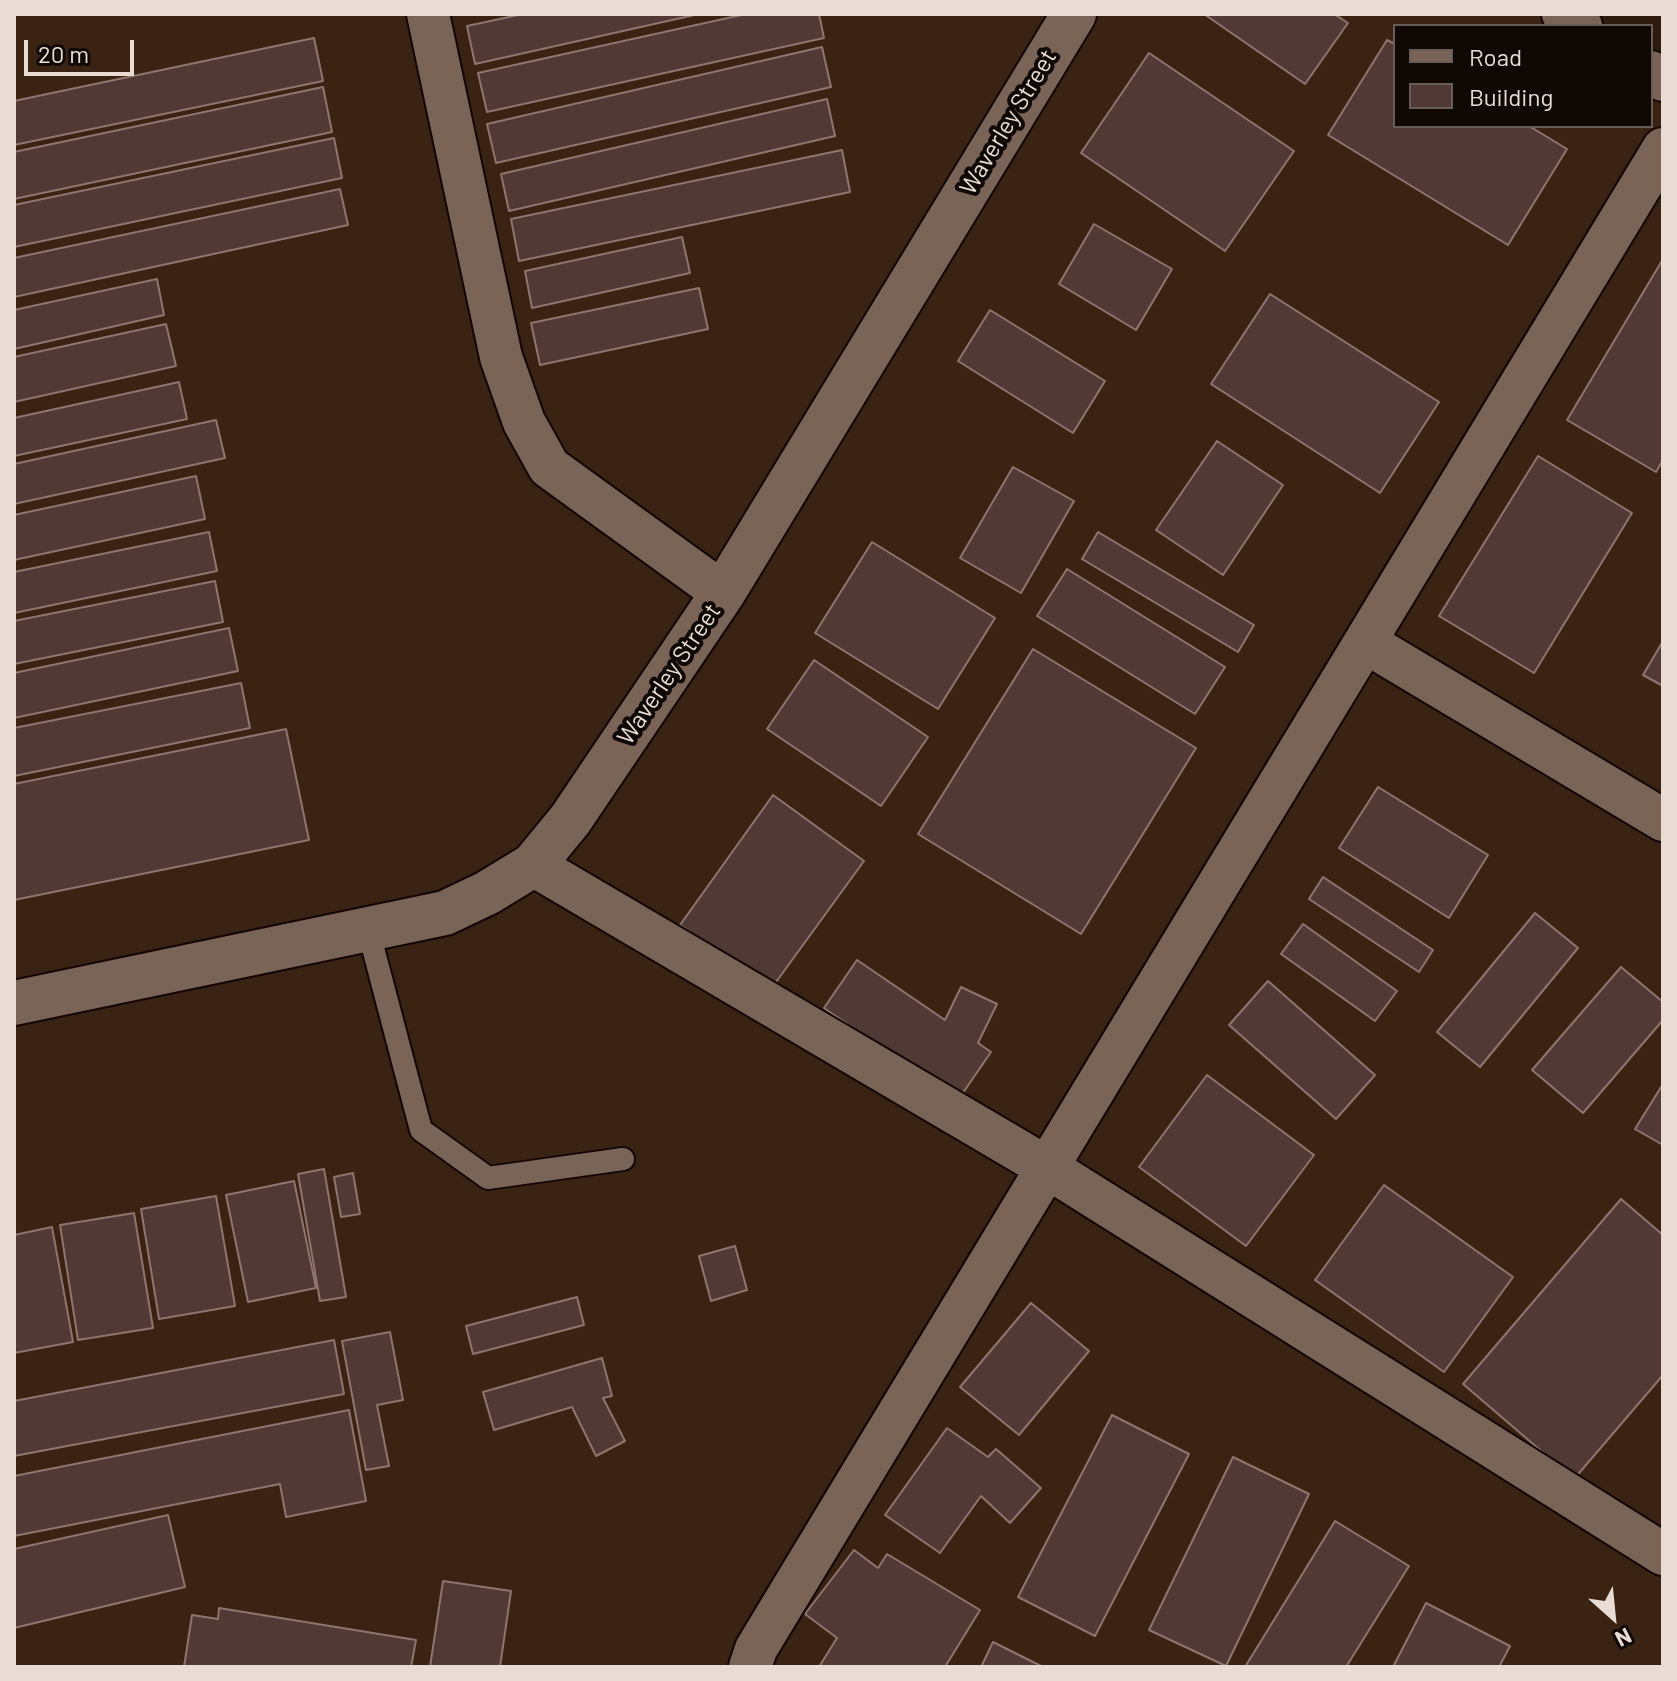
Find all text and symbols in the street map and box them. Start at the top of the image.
scale bar [28,24,138,74]
legend [1393,24,1653,128]
text: 20 m [38,39,89,68]
text: Road [1469,42,1522,71]
street label: Waverley Street [953,44,1063,200]
text: Building [1469,82,1553,111]
street label: Waverley Street [611,598,727,750]
north arrow [1573,1577,1653,1657]
text: N [1611,1623,1636,1653]

